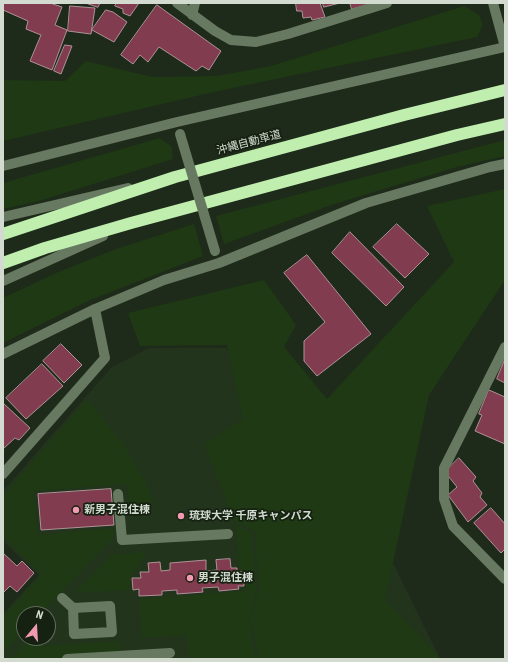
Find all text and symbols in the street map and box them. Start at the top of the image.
street label: 沖縄自動車道 [215,128,283,158]
place label: 新男子混住棟 [84,503,150,517]
marker: 新男子混住棟 [71,505,81,515]
place label: 琉球大学 千原キャンパス [189,509,313,523]
marker: 琉球大学 千原キャンパス [176,511,186,521]
place label: 男子混住棟 [198,571,253,585]
marker: 男子混住棟 [185,573,195,583]
north arrow [16,606,56,646]
text: N [34,608,45,622]

